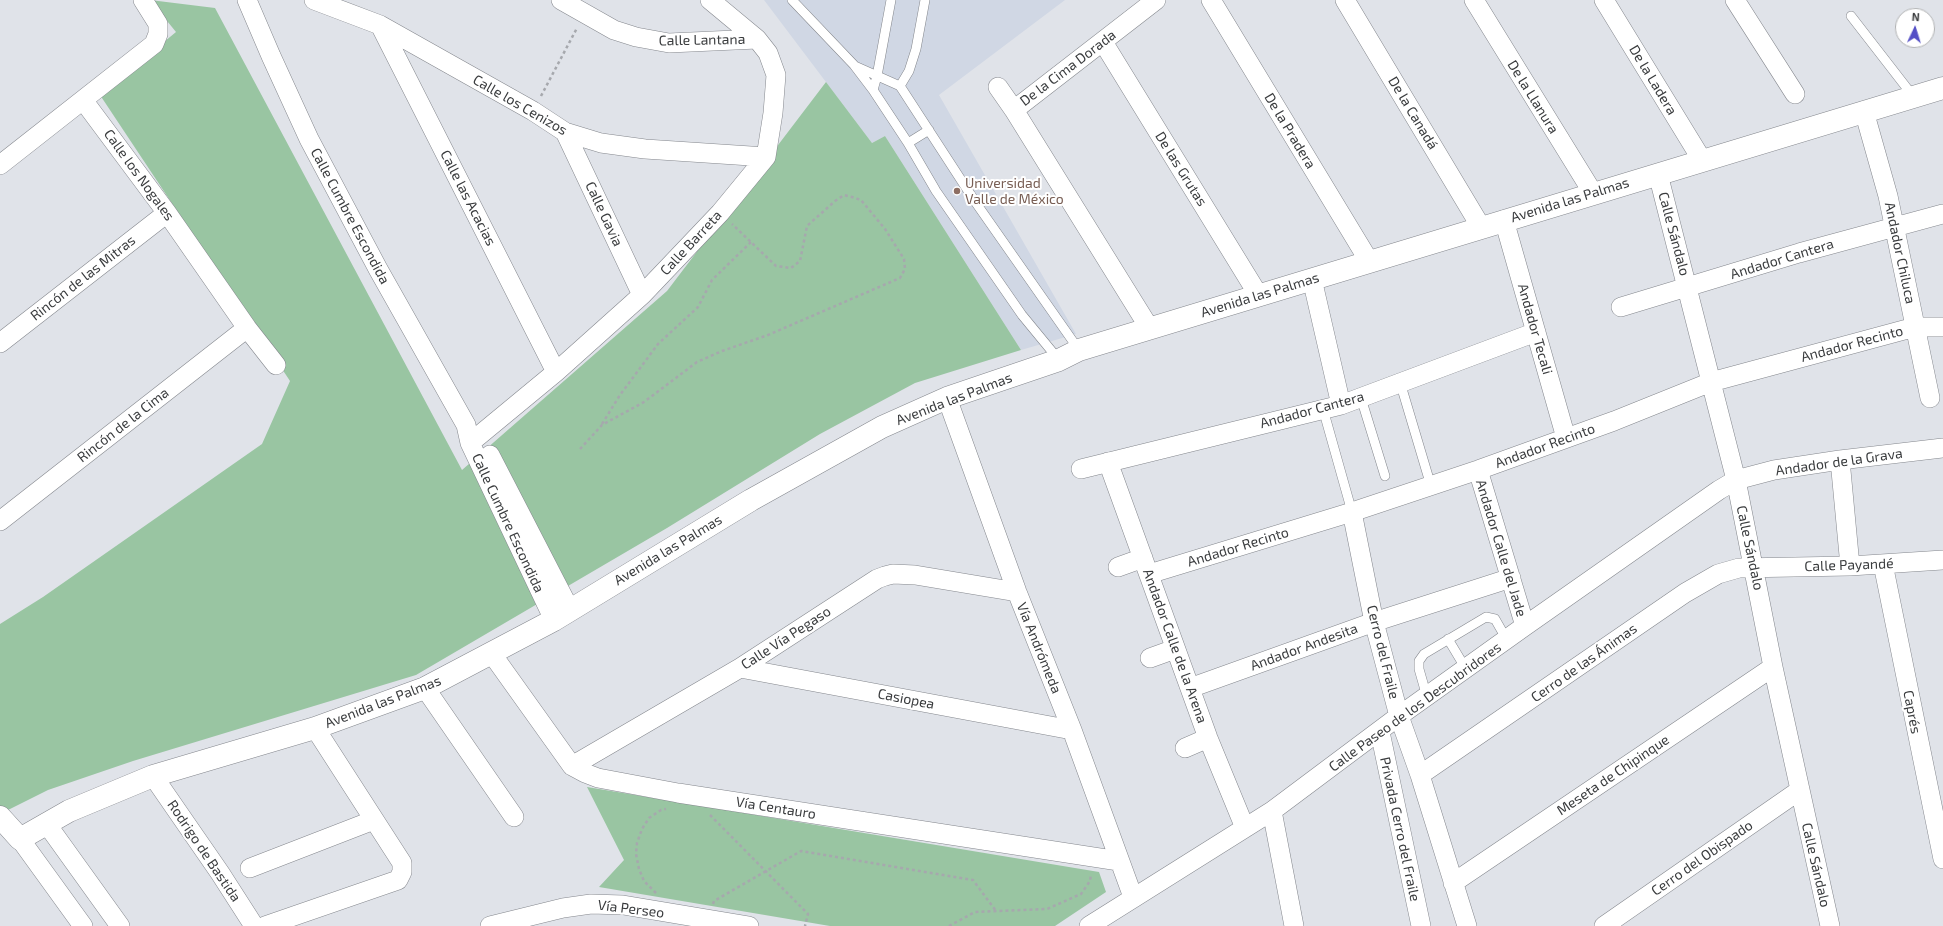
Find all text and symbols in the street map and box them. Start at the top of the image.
north arrow [1895,8,1935,48]
text: N [1911,10,1920,23]
street label: De la Cima Dorada [1017,26,1119,110]
street label: Calle Lantana [659,31,745,49]
street label: De la Ladera [1626,42,1680,118]
street label: De la Llanura [1504,57,1562,137]
street label: Calle los Cenizos [470,71,570,139]
street label: De la Canadá [1385,73,1441,153]
street label: De la Pradera [1261,90,1319,172]
street label: Calle los Nogales [100,126,178,224]
street label: De las Grutas [1151,129,1211,209]
street label: Calle Cumbre Escondida [307,145,393,287]
street label: Calle las Acacias [437,147,499,249]
street label: Avenida las Palmas [1509,174,1631,226]
place label: Universidad Valle de México [965,175,1064,208]
street label: Calle Gavia [582,179,626,249]
marker: Universidad Valle de México [952,186,962,196]
street label: Calle Sándalo [1655,190,1693,278]
street label: Andador Chiluca [1881,201,1919,305]
street label: Calle Barreta [657,207,725,279]
street label: Rincón de las Mitras [27,232,139,324]
street label: Andador Cantera [1728,235,1836,283]
street label: Avenida las Palmas [1199,269,1321,321]
street label: Andador Tecali [1514,282,1556,376]
street label: Andador Recinto [1799,322,1905,366]
street label: Avenida las Palmas [894,369,1014,429]
street label: Rincón de la Cima [74,384,172,466]
street label: Andador Cantera [1258,388,1366,432]
street label: Andador Recinto [1493,420,1597,472]
street label: Andador de la Grava [1774,445,1904,479]
street label: Calle Cumbre Escondida [468,451,548,595]
street label: Andador Calle del Jade [1472,477,1530,619]
street label: Calle Sándalo [1733,504,1767,592]
street label: Avenida las Palmas [611,511,725,589]
street label: Andador Recinto [1185,524,1291,570]
street label: Calle Payandé [1804,555,1894,575]
street label: Andador Calle de la Arena [1139,567,1211,725]
street label: Vía Andrómeda [1013,600,1065,696]
street label: Calle Vía Pegaso [738,603,834,673]
street label: Cerro del Fraile [1363,603,1403,701]
street label: Andador Andesita [1248,620,1360,674]
street label: Cerro de las Ánimas [1528,620,1640,706]
street label: Calle Paseo de los Descubridores [1325,639,1505,775]
street label: Avenida las Palmas [323,672,443,732]
street label: Casiopea [876,685,936,713]
street label: Caprés [1900,689,1924,735]
street label: Meseta de Chipinque [1554,731,1672,819]
street label: Privada Cerro del Fraile [1376,755,1424,903]
street label: Vía Centauro [735,793,817,823]
street label: Rodrigo de Bastida [164,797,244,905]
street label: Cerro del Obispado [1648,817,1756,899]
street label: Calle Sándalo [1798,821,1834,909]
street label: Vía Perseo [597,897,665,921]

